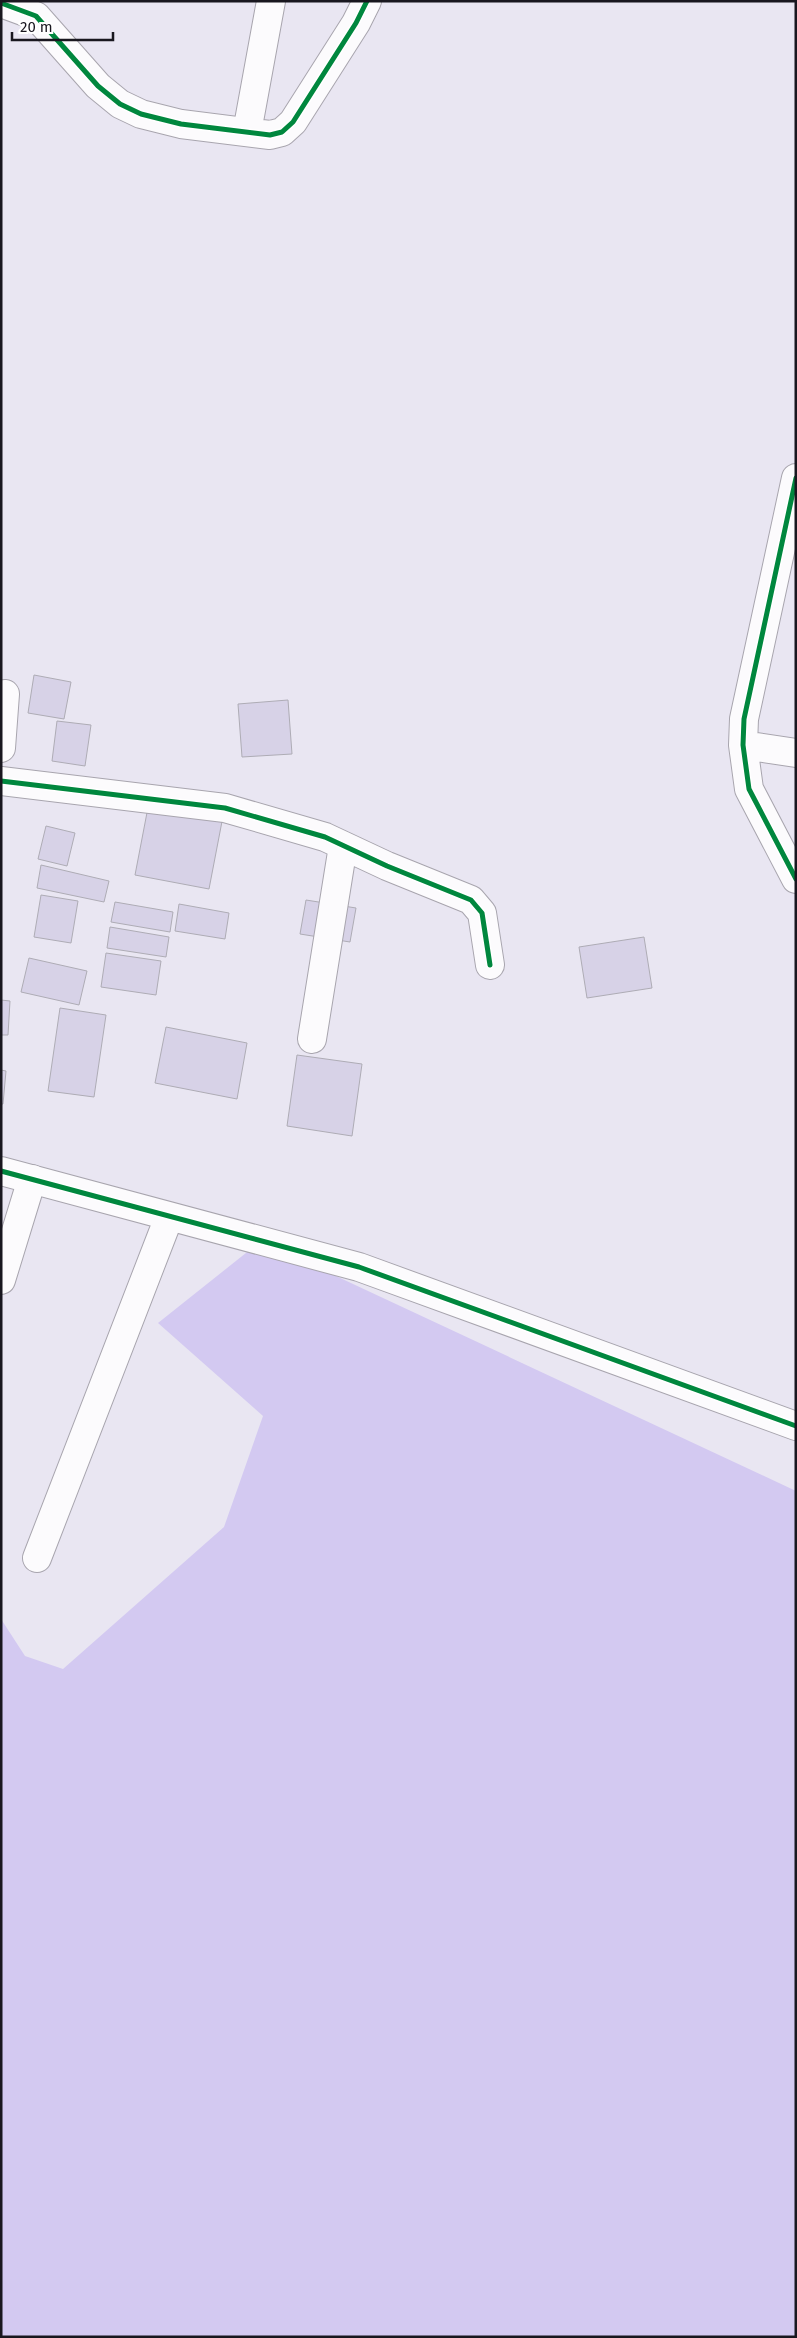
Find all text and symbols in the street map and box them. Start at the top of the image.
scale bar [12,10,114,42]
text: 20 m [20,18,53,36]

